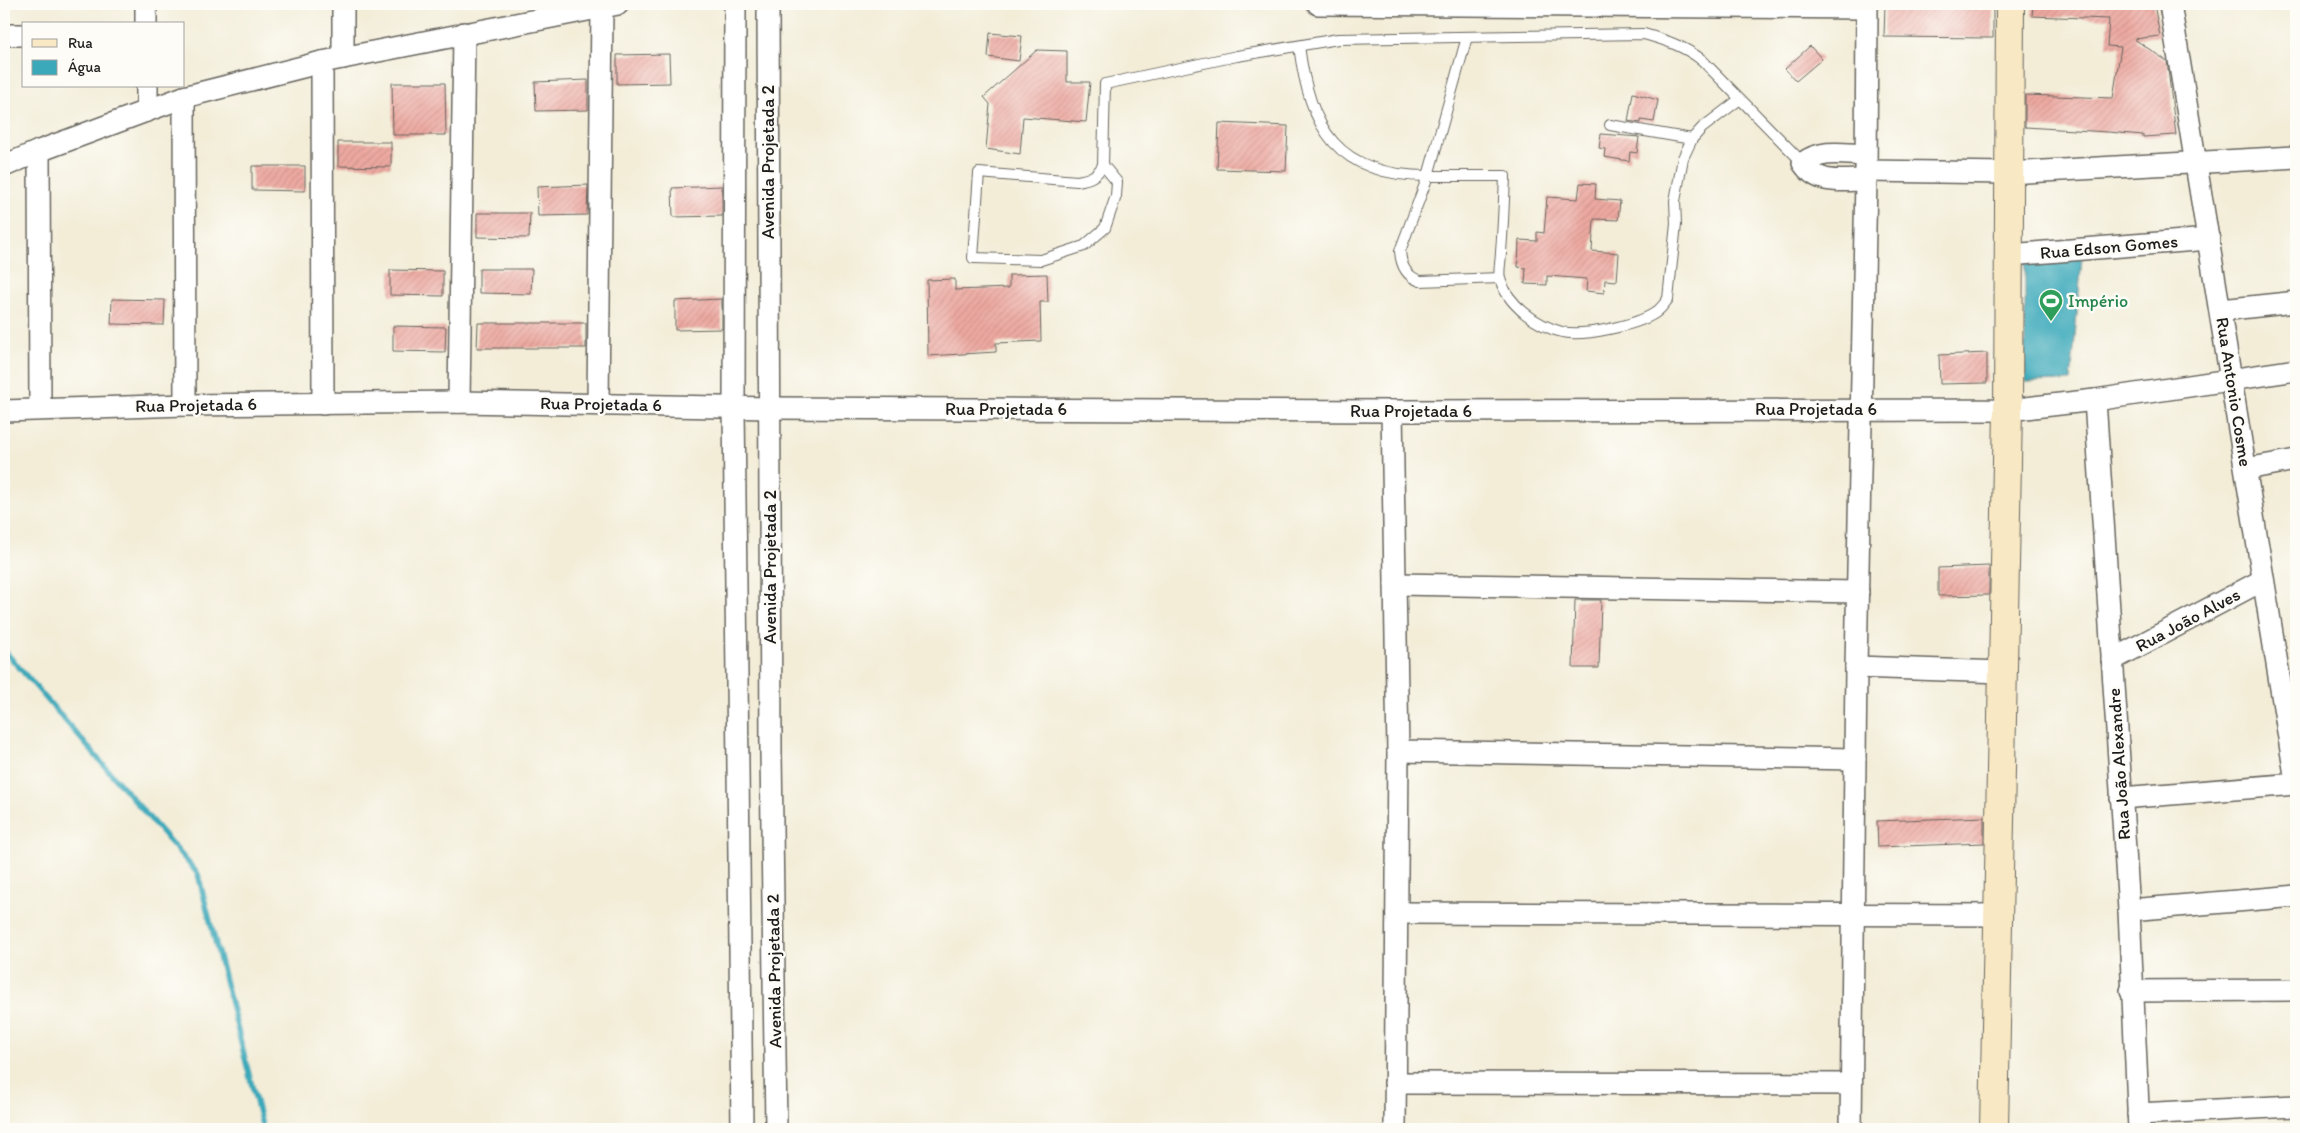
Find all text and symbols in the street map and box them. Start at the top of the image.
legend [22,22,185,88]
text: Rua [68,34,93,52]
text: Água [68,58,102,76]
street label: Avenida Projetada 2 [757,84,779,239]
street label: Rua Edson Gomes [2039,230,2179,264]
sports icon: Império [2038,288,2064,322]
place label: Império [2068,290,2128,312]
street label: Rua Antonio Cosme [2211,316,2257,468]
street label: Rua Projetada 6 [540,392,662,416]
street label: Rua Projetada 6 [135,393,257,417]
street label: Rua Projetada 6 [945,398,1067,420]
street label: Rua Projetada 6 [1755,398,1877,420]
street label: Rua Projetada 6 [1350,400,1472,422]
street label: Avenida Projetada 2 [759,489,781,644]
street label: Rua João Alves [2132,583,2244,657]
street label: Rua João Alexandre [2103,687,2135,841]
street label: Avenida Projetada 2 [762,893,786,1048]

